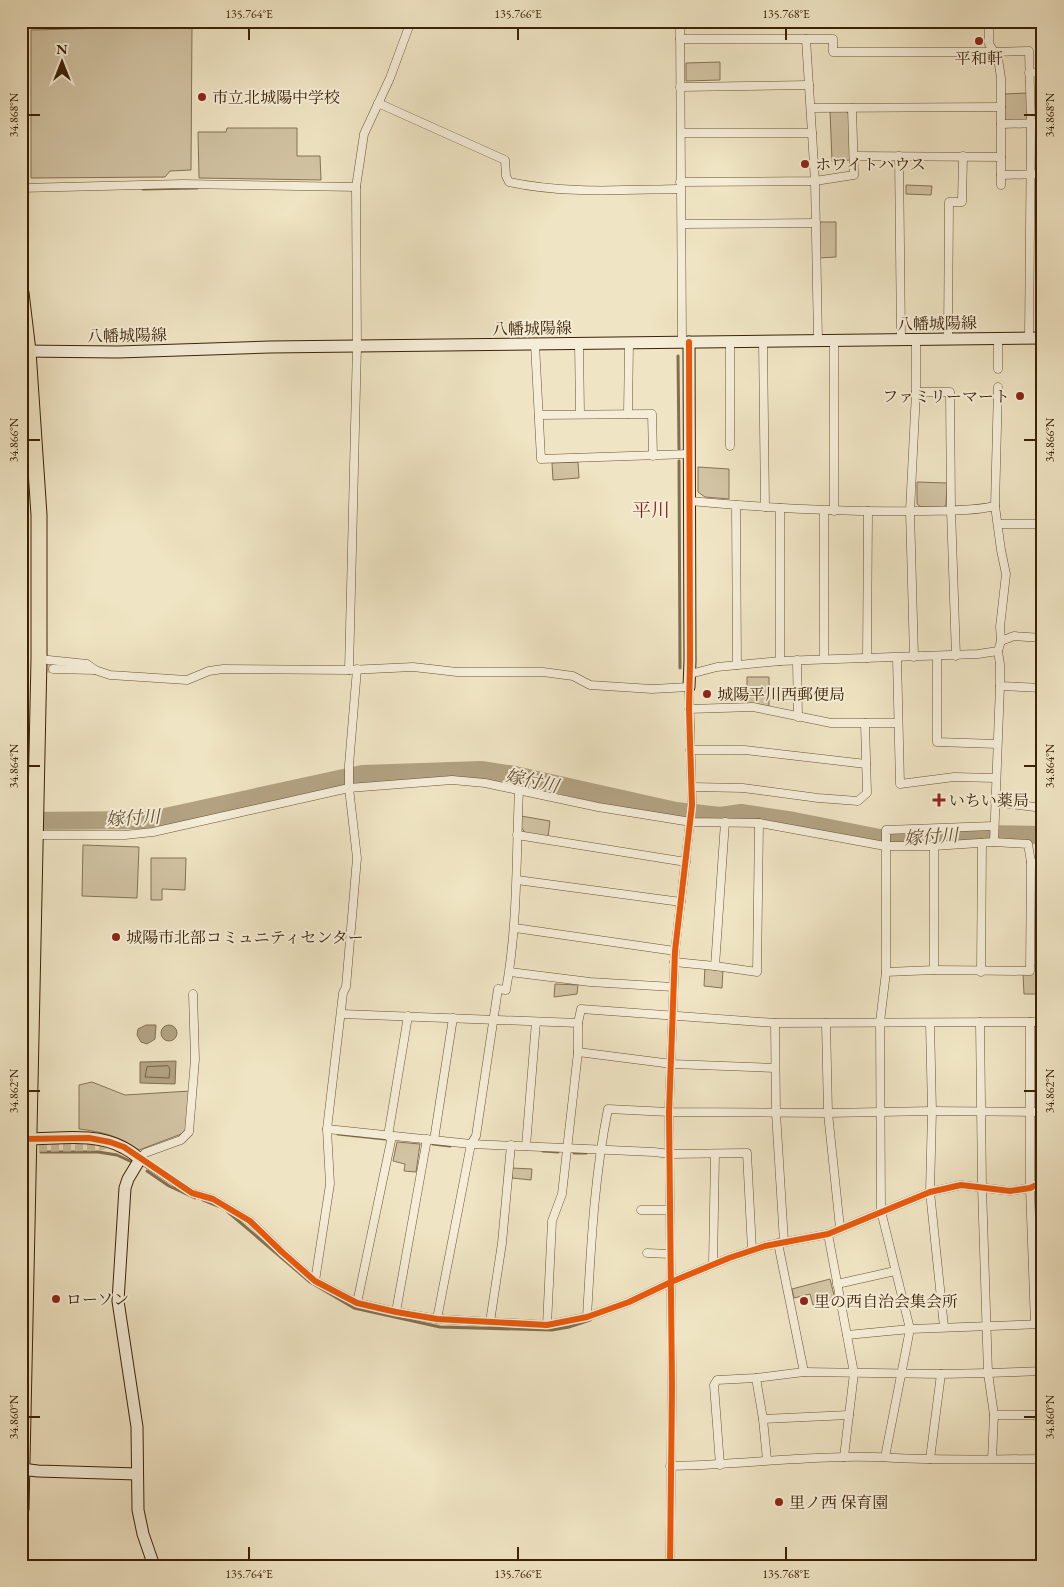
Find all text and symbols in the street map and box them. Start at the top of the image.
text: 135.764°E [225,6,273,22]
text: 135.766°E [494,6,542,22]
text: 135.768°E [762,6,810,22]
marker: 平和軒 [973,35,985,47]
north arrow [38,38,88,88]
text: N [56,40,68,58]
place label: 平和軒 [955,48,1003,69]
place label: 市立北城陽中学校 [212,87,340,108]
marker: 市立北城陽中学校 [196,91,208,103]
text: 34.868°N [6,92,22,137]
text: 34.868°N [1042,92,1058,137]
place label: ホワイトハウス [815,154,926,175]
marker: ホワイトハウス [799,158,811,170]
street label: 八幡城陽線 [897,312,977,335]
street label: 八幡城陽線 [492,317,572,340]
street label: 八幡城陽線 [87,324,167,347]
place label: ファミリーマート [882,386,1010,407]
marker: ファミリーマート [1014,390,1026,402]
text: 34.866°N [6,417,22,462]
text: 34.866°N [1042,417,1058,462]
district label: 平川 [632,498,670,523]
place label: 城陽平川西郵便局 [717,684,845,705]
marker: 城陽平川西郵便局 [701,688,713,700]
text: 34.864°N [6,743,22,788]
text: 34.864°N [1042,743,1058,788]
water label: 嫁付川 [503,764,563,798]
place label: いちい薬局 [949,790,1029,811]
marker: いちい薬局 [933,794,945,806]
water label: 嫁付川 [105,804,163,830]
water label: 嫁付川 [903,823,961,850]
place label: 城陽市北部コミュニティセンター [126,927,364,948]
marker: 城陽市北部コミュニティセンター [110,931,122,943]
text: 34.862°N [6,1068,22,1113]
text: 34.862°N [1042,1068,1058,1113]
place label: ローソン [66,1289,129,1310]
place label: 里の西自治会集会所 [814,1291,958,1312]
marker: ローソン [50,1293,62,1305]
marker: 里の西自治会集会所 [798,1295,810,1307]
text: 34.860°N [6,1394,22,1439]
text: 34.860°N [1042,1394,1058,1439]
place label: 里ノ西 保育園 [789,1492,888,1513]
marker: 里ノ西 保育園 [773,1496,785,1508]
text: 135.764°E [225,1566,273,1582]
text: 135.766°E [494,1566,542,1582]
text: 135.768°E [762,1566,810,1582]

